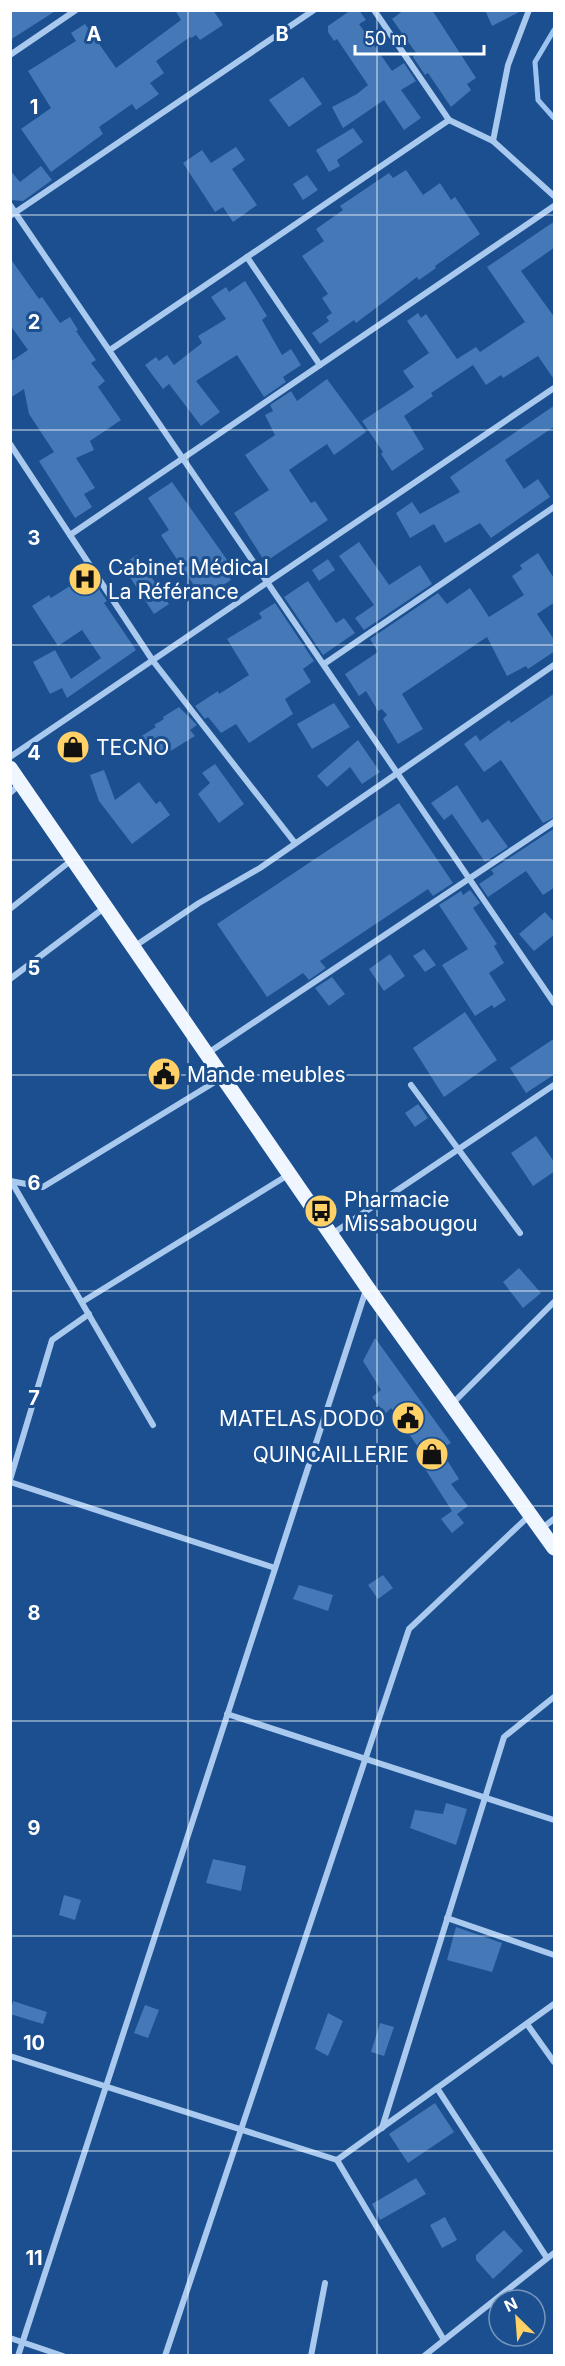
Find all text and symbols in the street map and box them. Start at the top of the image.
scale bar [355,18,484,56]
text: A [87,22,102,46]
text: B [275,22,289,46]
text: 50 m [364,28,407,49]
text: 1 [30,95,38,119]
text: 2 [28,310,40,334]
text: 3 [28,526,40,550]
place label: Cabinet Médical La Référance [108,555,269,604]
hospital icon: Cabinet Médical La Référance [67,561,103,597]
shop icon: TECNO [55,729,91,765]
place label: TECNO [96,735,169,760]
text: 4 [27,741,41,765]
text: 5 [28,956,40,980]
public building icon: Mande meubles [146,1056,182,1092]
place label: Mande meubles [187,1062,346,1087]
text: 6 [28,1171,41,1195]
place label: Pharmacie Missabougou [344,1187,478,1236]
bus stop icon: Pharmacie Missabougou [303,1193,339,1229]
text: 7 [28,1386,40,1410]
public building icon: MATELAS DODO [390,1400,426,1436]
place label: MATELAS DODO [219,1406,385,1431]
shop icon: QUINCAILLERIE [414,1436,450,1472]
place label: QUINCAILLERIE [253,1442,409,1467]
text: 8 [27,1601,41,1625]
text: 9 [28,1816,41,1840]
text: 10 [23,2031,45,2055]
text: 11 [25,2246,43,2270]
north arrow [487,2288,547,2348]
text: N [501,2293,520,2316]

